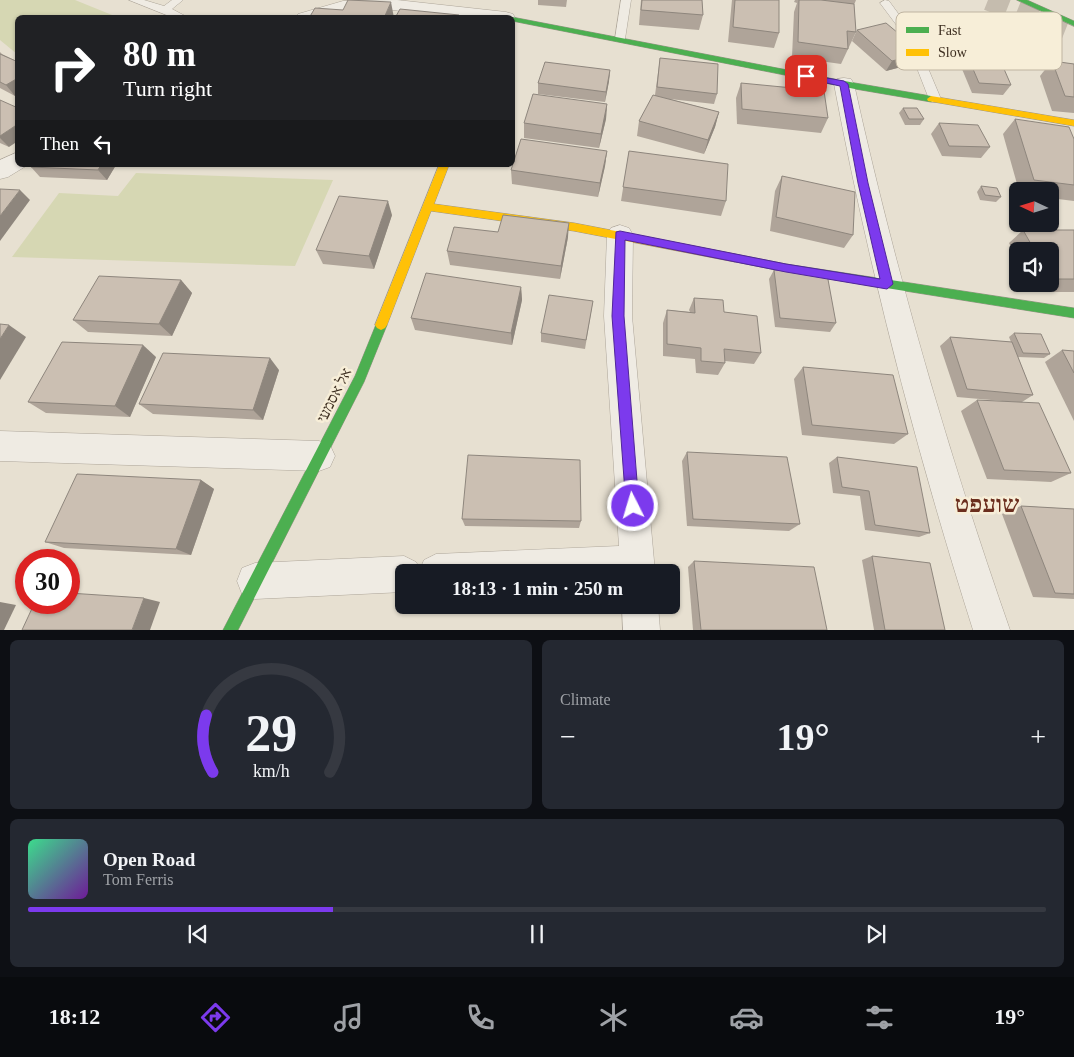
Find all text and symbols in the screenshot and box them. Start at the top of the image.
legend [896,12,1062,70]
text: Fast [938,23,961,38]
icon: right [40,35,105,100]
text: 80 m [123,35,196,74]
text: Slow [938,45,968,60]
pin [785,55,827,97]
icon: arrive [792,62,820,90]
text: Turn right [123,76,212,101]
icon: left [89,130,117,158]
text: Then [40,133,79,154]
north arrow [1009,182,1059,232]
map controls [1009,182,1059,292]
button: sound [1009,242,1059,292]
street label: אל אסמעי [314,365,354,425]
position arrow [606,479,658,531]
district label: שועפט [955,491,1019,517]
speed limit sign: 30 [15,549,80,614]
text: 18:13 · 1 min · 250 m [452,578,623,599]
text: Climate [560,691,611,708]
text: 29 [245,705,297,762]
text: 19° [776,716,830,758]
text: − [560,721,576,752]
text: + [1030,721,1046,752]
text: km/h [253,761,289,781]
text: Open Road [103,849,195,870]
text: Tom Ferris [103,871,173,888]
icon: previous [184,920,212,948]
icon: pause [523,920,551,948]
icon: next [862,920,890,948]
icon: directions [198,1000,233,1035]
icon: music [331,1000,366,1035]
icon: phone [463,1000,498,1035]
icon: climate [596,1000,631,1035]
icon: car [729,1000,764,1035]
icon: filters [862,1000,897,1035]
text: 18:12 [49,1004,100,1029]
text: 19° [994,1004,1025,1029]

